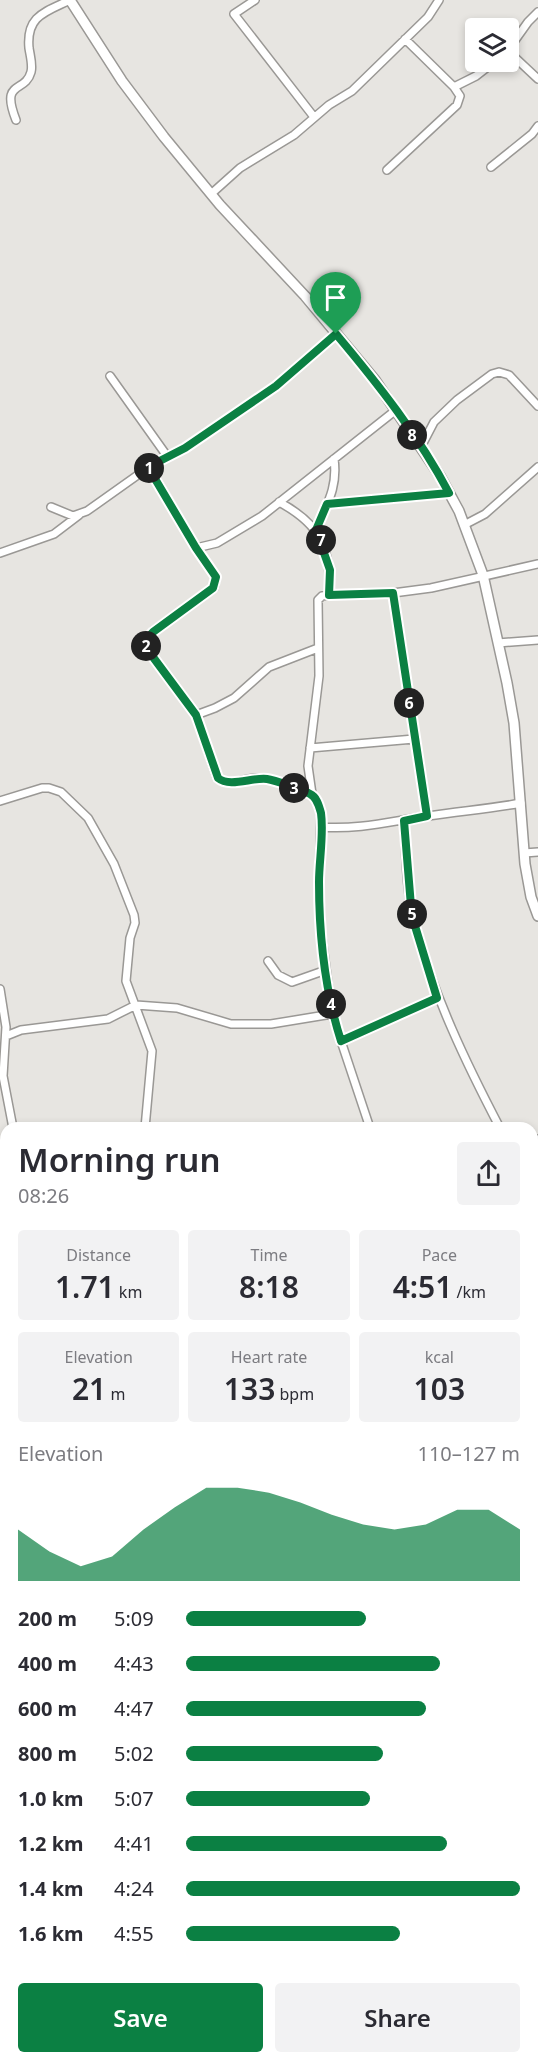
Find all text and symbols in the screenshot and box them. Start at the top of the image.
map controls [465,18,519,72]
button: layers [465,18,519,72]
pin [310,272,361,334]
icon: arrive [319,281,352,314]
pin: 8 [397,420,427,450]
text: 8 [407,424,417,446]
pin: 1 [134,453,164,483]
text: 1 [144,457,154,479]
pin: 7 [306,525,336,555]
text: 7 [316,529,326,551]
pin: 2 [131,631,161,661]
text: 2 [141,635,151,657]
pin: 6 [394,688,424,718]
text: 6 [404,692,414,714]
pin: 3 [279,773,309,803]
text: 3 [289,777,299,799]
pin: 5 [397,899,427,929]
text: 5 [407,903,417,925]
pin: 4 [316,989,346,1019]
text: 4 [326,993,336,1015]
text: Morning run [18,1137,220,1182]
button: share [457,1142,520,1205]
text: 08:26 [18,1182,69,1209]
text: Distance [66,1244,131,1266]
text: Time [250,1244,288,1266]
text: Pace [422,1244,457,1266]
text: 1.71 [55,1266,115,1307]
text: 8:18 [239,1266,299,1307]
text: 4:51 [393,1266,452,1307]
text: km [115,1281,142,1303]
text: /km [452,1281,486,1303]
text: Elevation [65,1346,133,1368]
text: Heart rate [231,1346,307,1368]
text: kcal [425,1346,454,1368]
text: 21 [72,1368,106,1409]
text: 133 [224,1368,275,1409]
text: 103 [414,1368,465,1409]
text: m [106,1383,125,1405]
text: bpm [275,1383,314,1405]
text: Elevation [18,1440,103,1467]
text: 110–127 m [417,1440,520,1467]
text: 200 m [18,1605,77,1632]
text: 5:09 [114,1605,154,1632]
text: 400 m [18,1650,77,1677]
text: 4:43 [114,1650,154,1677]
text: 600 m [18,1695,77,1722]
text: 4:47 [114,1695,154,1722]
text: 800 m [18,1740,77,1767]
text: 5:02 [114,1740,154,1767]
text: 1.0 km [18,1785,84,1812]
text: 5:07 [114,1785,154,1812]
text: 1.2 km [18,1830,84,1857]
text: 4:41 [114,1830,154,1857]
text: 1.4 km [18,1875,84,1902]
text: 4:24 [114,1875,154,1902]
text: 1.6 km [18,1920,84,1947]
text: 4:55 [114,1920,154,1947]
button: Save [18,1983,263,2052]
button: Share [275,1983,520,2052]

